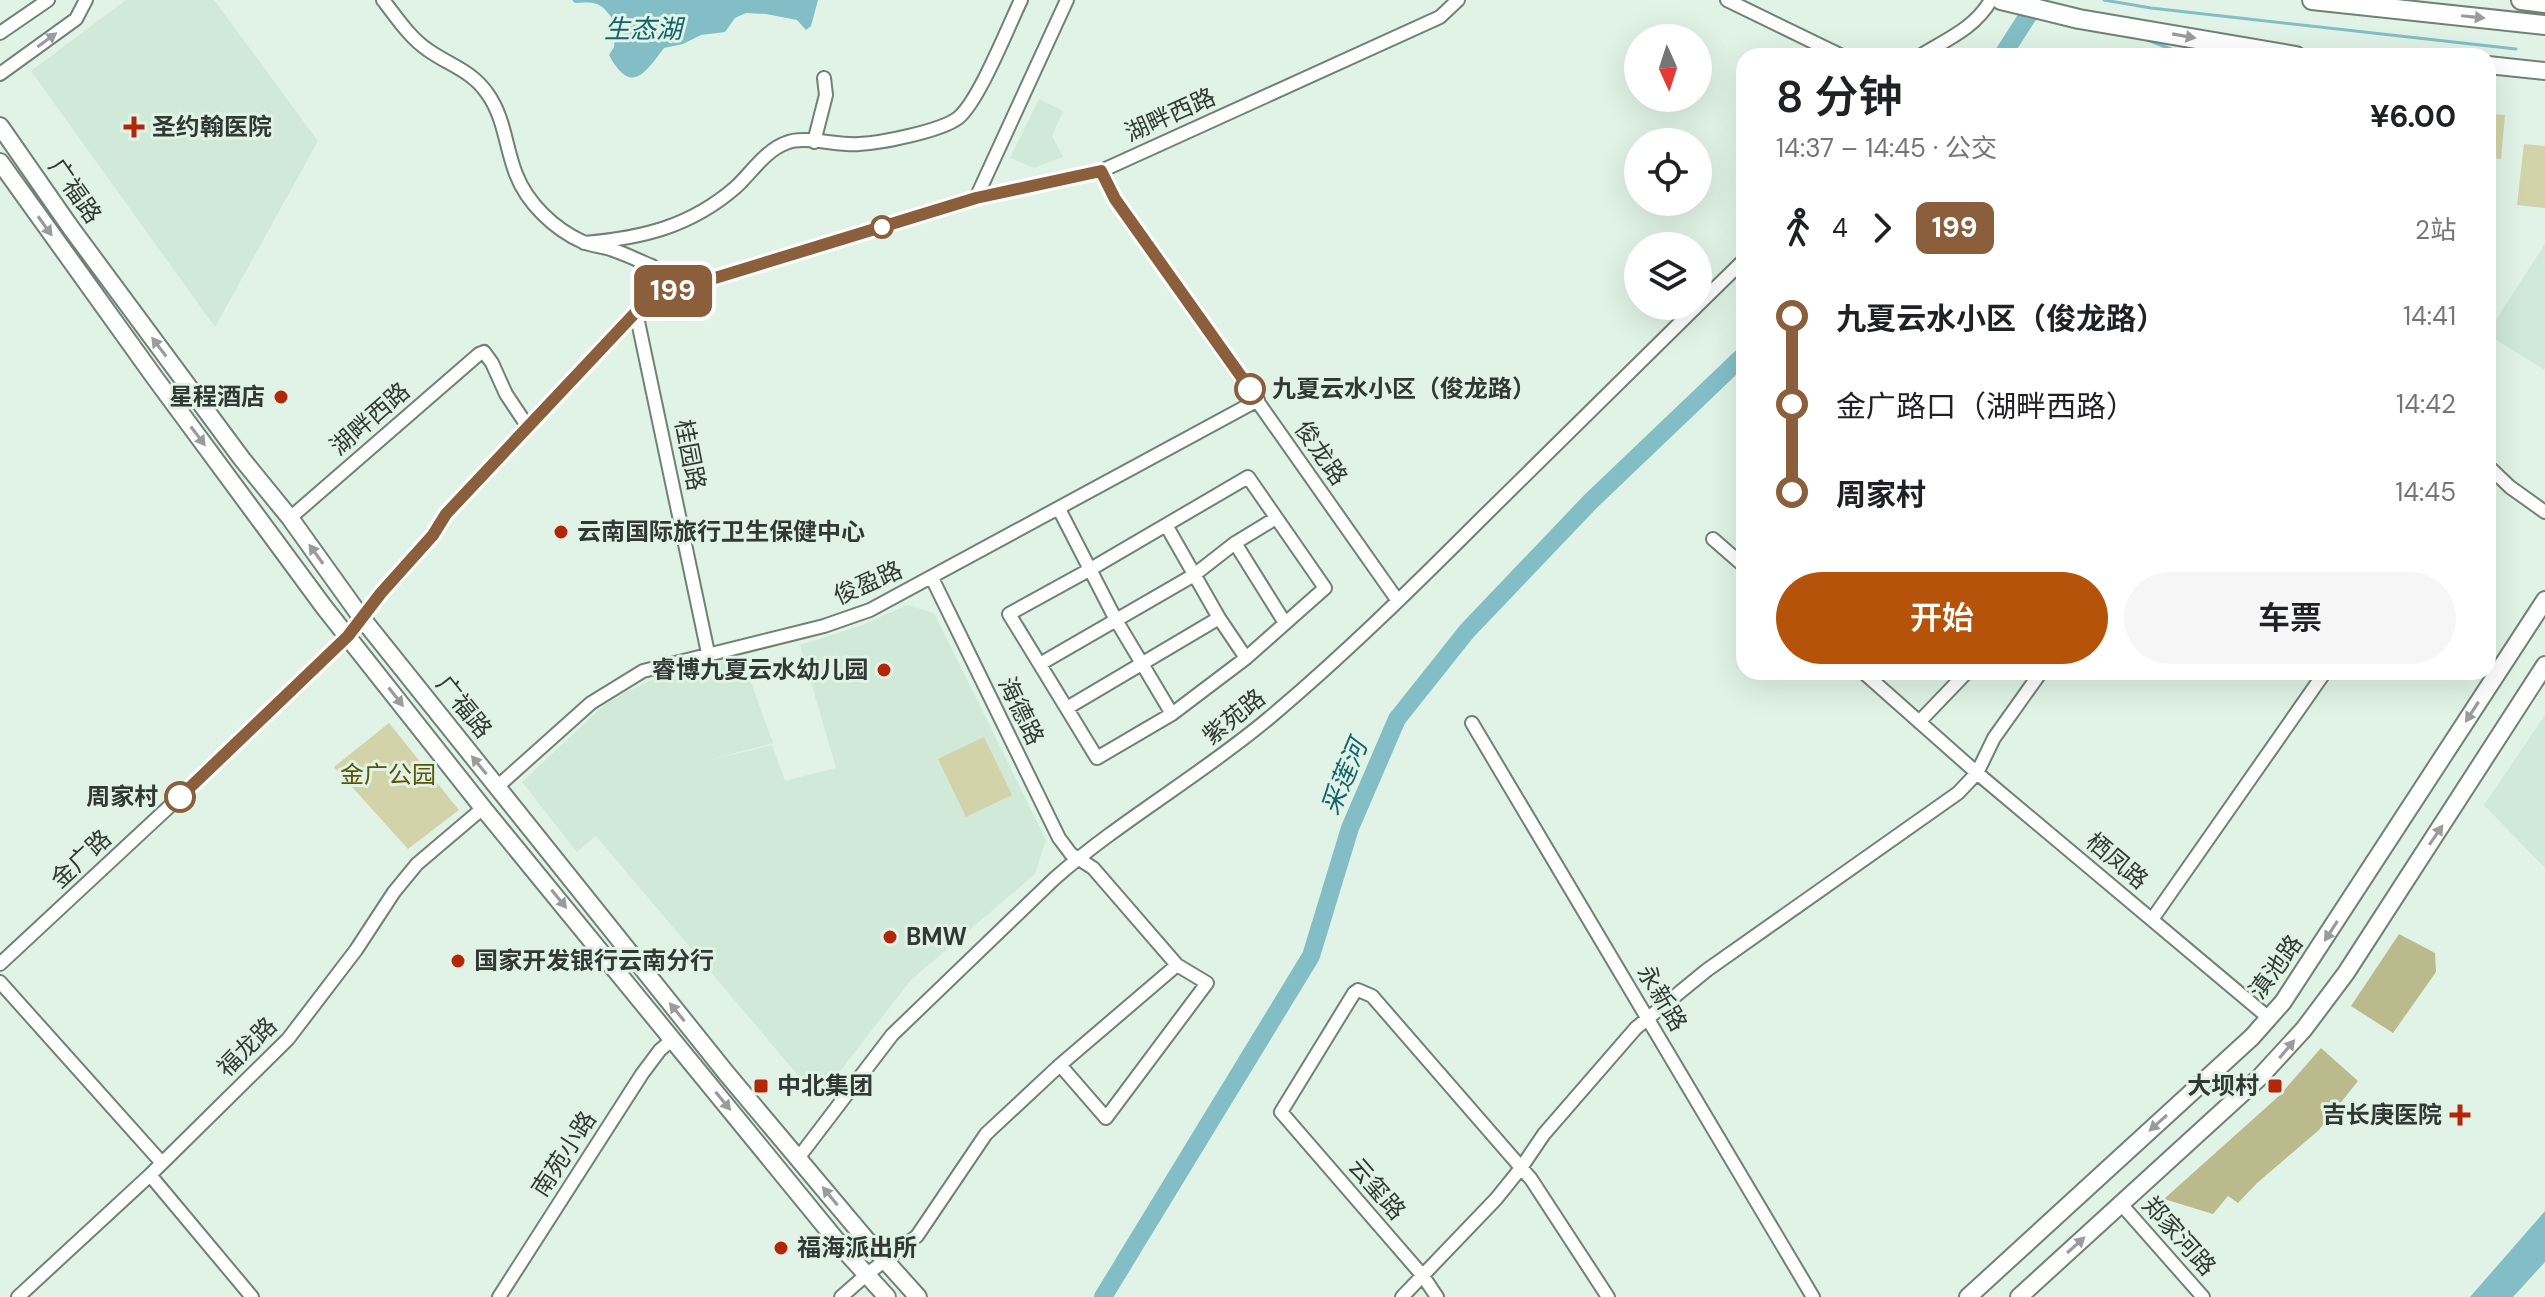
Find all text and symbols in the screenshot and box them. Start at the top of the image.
one-way arrow [2461,11,2486,24]
water label: 生态湖 [604,12,686,46]
north arrow [1624,24,1712,112]
map controls [1624,24,1712,320]
one-way arrow [2171,30,2196,42]
one-way arrow [36,33,57,48]
text: 8 分钟 [1776,68,1902,126]
street label: 湖畔西路 [1120,81,1220,148]
text: ¥6.00 [2370,97,2456,136]
place label: 圣约翰医院 [152,111,272,142]
marker: 圣约翰医院 [123,116,145,138]
button: locate [1624,128,1712,216]
text: 14:37 – 14:45 · 公交 [1776,131,1997,165]
street label: 广福路 [42,152,109,229]
icon: walk [1776,206,1820,250]
icon: forward [1860,206,1904,250]
text: 199 [1932,209,1978,246]
text: 4 [1832,211,1848,245]
text: 2站 [2415,213,2456,247]
one-way arrow [37,215,53,237]
unlabelled marker [871,216,893,238]
button: layers [1624,232,1712,320]
line badge: 199 [627,265,719,317]
text: 199 [650,272,696,309]
text: 九夏云水小区（俊龙路） [1836,299,2166,338]
text: 14:41 [2403,299,2456,333]
one-way arrow [152,336,167,357]
place label: 九夏云水小区（俊龙路） [1272,373,1536,404]
marker: 九夏云水小区（俊龙路） [1235,374,1265,404]
street label: 湖畔西路 [323,375,416,462]
place label: 星程酒店 [169,381,265,412]
text: 金广路口（湖畔西路） [1836,387,2136,426]
text: 14:42 [2396,387,2456,421]
marker: 星程酒店 [272,388,290,406]
street label: 俊龙路 [1288,414,1355,491]
street label: 桂园路 [668,417,713,493]
one-way arrow [190,426,205,447]
text: 周家村 [1836,475,1926,514]
text: 14:45 [2395,475,2456,509]
place label: 云南国际旅行卫生保健中心 [577,516,865,547]
marker: 云南国际旅行卫生保健中心 [552,523,570,541]
one-way arrow [308,543,324,565]
street label: 俊盈路 [829,554,907,611]
button: 开始 [1776,572,2108,664]
button: 车票 [2124,572,2456,664]
place label: 睿博九夏云水幼儿园 [652,654,868,685]
marker: 睿博九夏云水幼儿园 [875,661,893,679]
street label: 广福路 [430,669,499,744]
street label: 海德路 [992,672,1051,750]
street label: 紫苑路 [1196,682,1271,751]
one-way arrow [387,687,404,707]
one-way arrow [2465,702,2480,723]
water label: 采莲河 [1313,730,1377,820]
one-way arrow [472,755,488,775]
park label: 金广公园 [340,759,436,790]
place label: 周家村 [86,781,158,812]
marker: 周家村 [165,782,195,812]
street label: 金广路 [44,823,118,895]
one-way arrow [2428,825,2443,846]
street label: 栖凤路 [2080,826,2155,896]
one-way arrow [550,889,567,909]
one-way arrow [2323,920,2338,941]
place label: BMW [906,921,967,952]
marker: BMW [881,928,899,946]
street label: 滇池路 [2242,928,2309,1005]
place label: 国家开发银行云南分行 [474,945,714,976]
marker: 国家开发银行云南分行 [449,952,467,970]
street label: 永新路 [1631,959,1694,1037]
one-way arrow [669,1002,686,1022]
street label: 福龙路 [210,1010,283,1083]
one-way arrow [2278,1039,2295,1059]
place label: 中北集团 [777,1070,873,1101]
place label: 大坝村 [2187,1070,2259,1101]
marker: 中北集团 [752,1077,770,1095]
marker: 大坝村 [2266,1077,2284,1095]
one-way arrow [714,1091,731,1111]
place label: 吉长庚医院 [2322,1099,2442,1130]
marker: 吉长庚医院 [2449,1104,2471,1126]
street label: 南苑小路 [524,1105,603,1202]
one-way arrow [2149,1114,2168,1132]
street label: 云玺路 [1342,1151,1413,1226]
one-way arrow [822,1186,839,1206]
street label: 郑家河路 [2136,1190,2223,1282]
place label: 福海派出所 [797,1232,917,1263]
one-way arrow [2067,1236,2086,1254]
marker: 福海派出所 [772,1239,790,1257]

